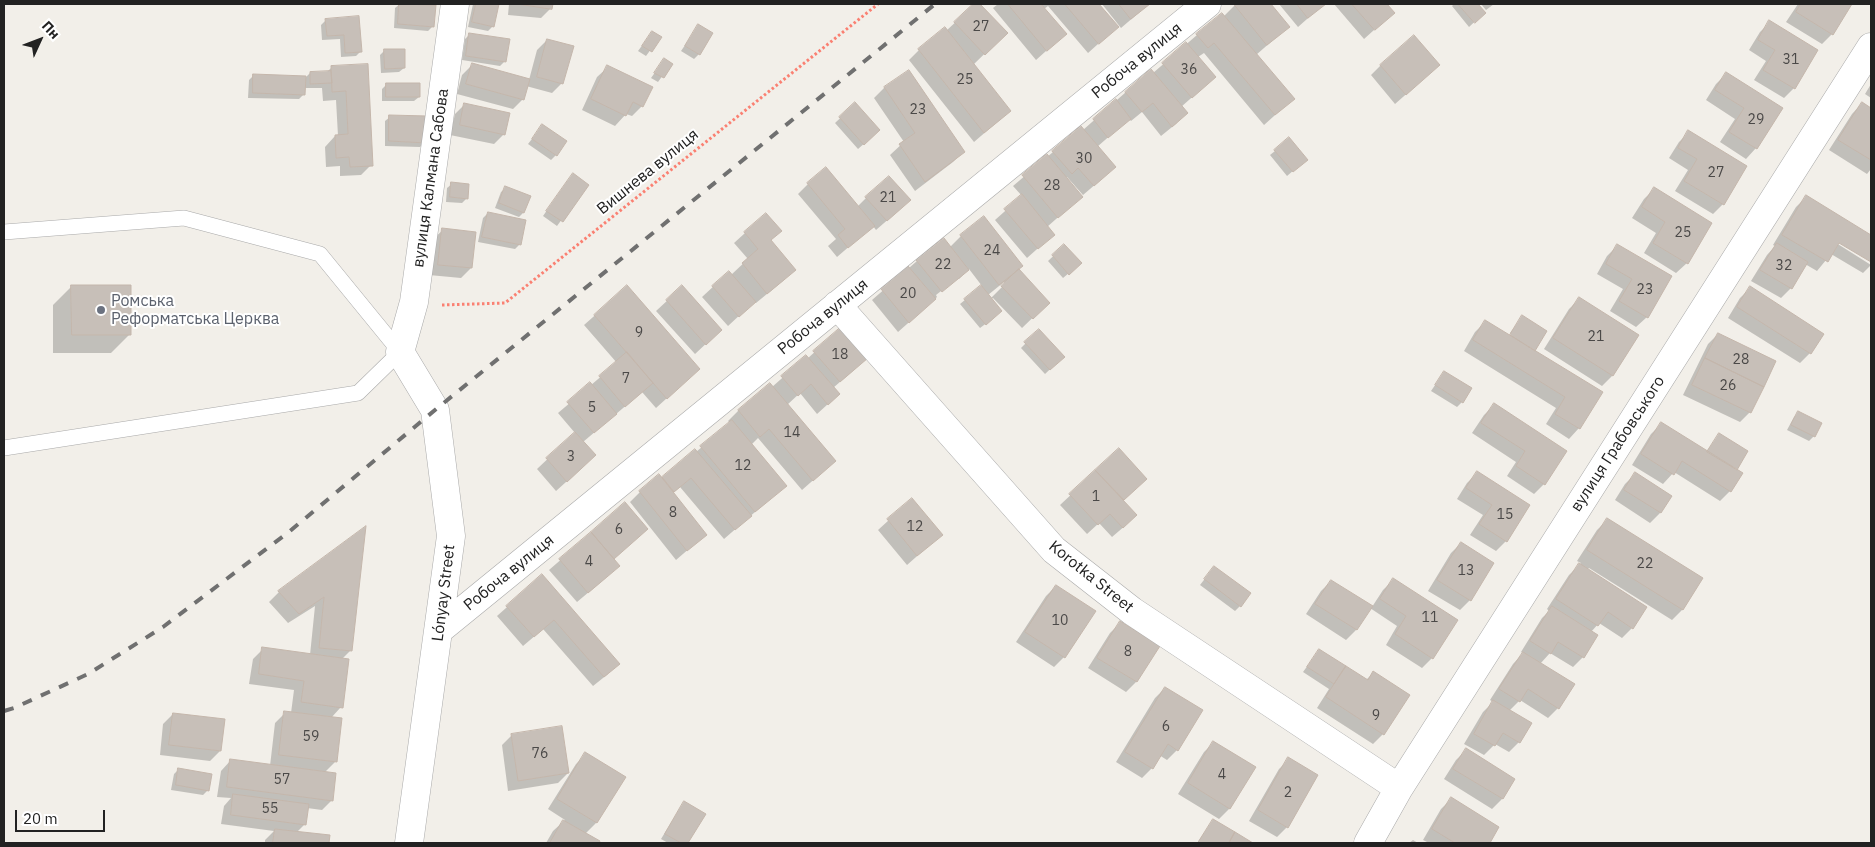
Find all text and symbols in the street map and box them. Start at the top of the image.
north arrow [15,15,65,65]
text: Пн [38,17,64,43]
house number: 27 [973,19,989,35]
street label: Робоча вулиця [1088,19,1186,103]
house number: 31 [1783,52,1799,68]
house number: 36 [1181,62,1197,78]
house number: 25 [957,72,973,88]
street label: вулиця Калмана Сабова [409,87,453,269]
house number: 23 [910,102,926,118]
house number: 29 [1748,112,1764,128]
street label: Вишнева вулиця [593,125,703,219]
house number: 30 [1076,151,1092,167]
house number: 27 [1708,165,1724,181]
house number: 28 [1044,178,1060,194]
house number: 21 [880,190,896,206]
house number: 25 [1675,225,1691,241]
house number: 24 [984,243,1000,259]
house number: 22 [935,257,951,273]
house number: 32 [1776,258,1792,274]
street label: Робоча вулиця [774,275,872,359]
house number: 23 [1637,282,1653,298]
house number: 20 [900,286,916,302]
place label: Ромська Реформатська Церква [111,291,279,329]
marker: Ромська Реформатська Церква [95,304,107,316]
house number: 9 [635,325,643,341]
house number: 21 [1588,329,1604,345]
house number: 18 [832,347,848,363]
house number: 28 [1733,352,1749,368]
house number: 7 [622,371,630,387]
street label: вулиця Грабовського [1567,372,1669,516]
house number: 26 [1720,378,1736,394]
house number: 5 [588,400,596,416]
house number: 14 [784,425,800,441]
house number: 3 [567,449,575,465]
house number: 12 [735,458,751,474]
house number: 1 [1092,489,1100,505]
house number: 8 [669,505,677,521]
house number: 15 [1497,507,1513,523]
house number: 12 [907,519,923,535]
house number: 6 [615,522,623,538]
street label: Робоча вулиця [460,531,558,615]
street label: Korotka Street [1045,537,1137,617]
street label: Lónyay Street [429,543,459,643]
house number: 4 [585,554,593,570]
house number: 22 [1637,556,1653,572]
house number: 13 [1458,563,1474,579]
house number: 11 [1422,610,1438,626]
house number: 10 [1052,613,1068,629]
house number: 8 [1124,644,1132,660]
house number: 9 [1372,708,1380,724]
house number: 6 [1162,719,1170,735]
house number: 59 [303,729,319,745]
house number: 76 [532,746,548,762]
house number: 4 [1218,767,1226,783]
house number: 57 [274,772,290,788]
house number: 2 [1284,785,1292,801]
scale bar [18,800,108,832]
house number: 55 [262,801,278,817]
text: 20 m [23,809,58,828]

